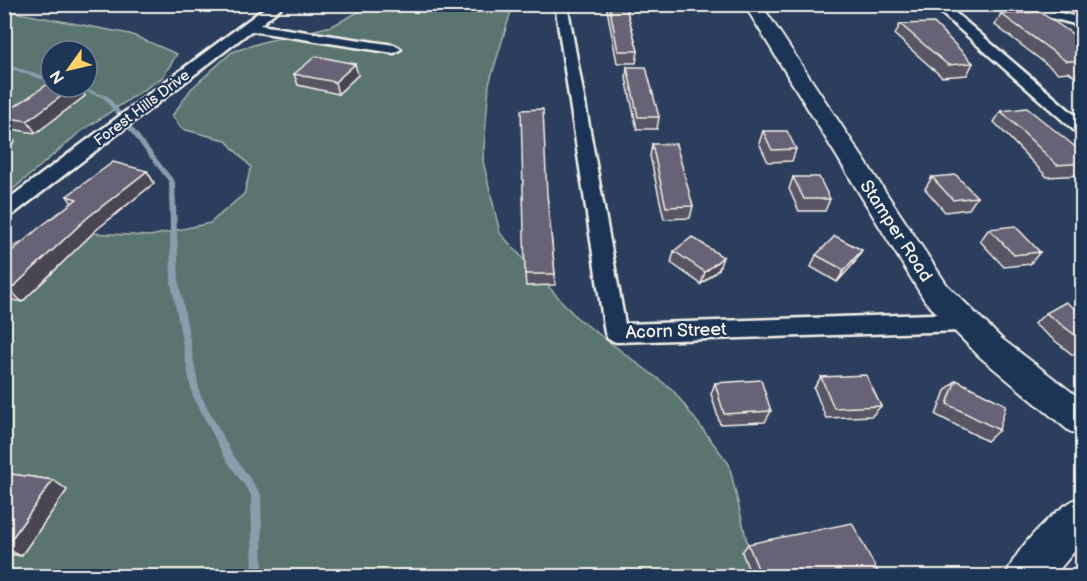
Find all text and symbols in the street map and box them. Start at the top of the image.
north arrow [39,39,99,99]
text: N [47,66,69,87]
street label: Forest Hills Drive [90,66,194,150]
street label: Stamper Road [855,176,937,286]
street label: Acorn Street [625,319,727,343]

